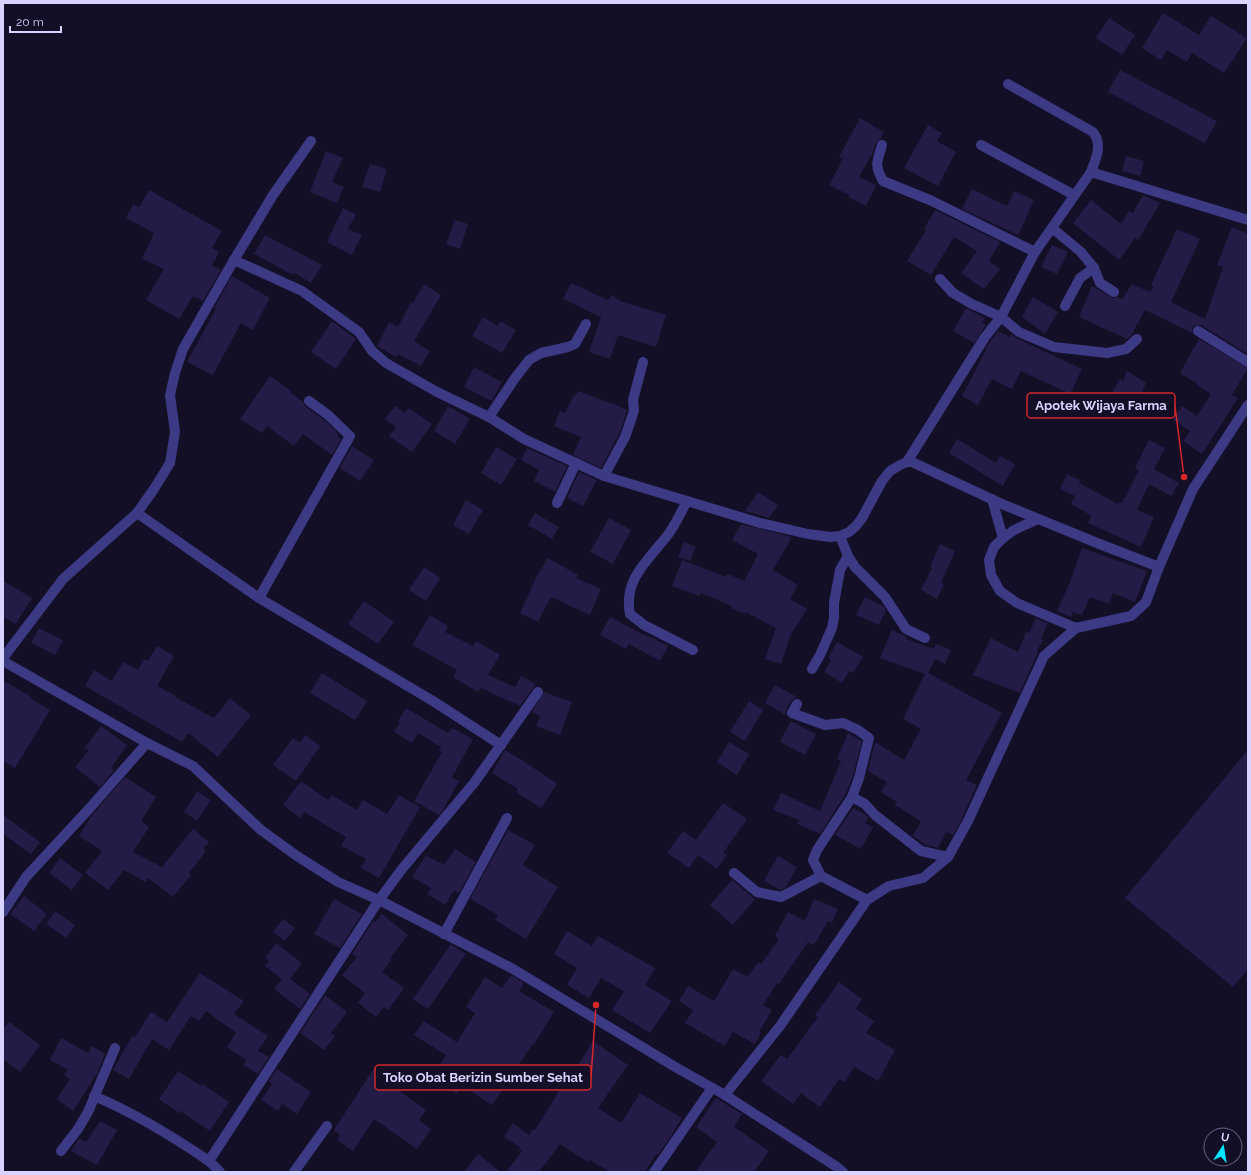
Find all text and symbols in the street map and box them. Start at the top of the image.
scale bar [10,8,61,34]
text: 20 m [16,15,44,29]
callout: Apotek Wijaya Farma [1027,393,1175,418]
text: Apotek Wijaya Farma [1035,398,1167,413]
callout: Toko Obat Berizin Sumber Sehat [375,1065,591,1090]
text: Toko Obat Berizin Sumber Sehat [383,1070,583,1085]
north arrow [1203,1127,1243,1167]
text: U [1220,1130,1230,1145]

